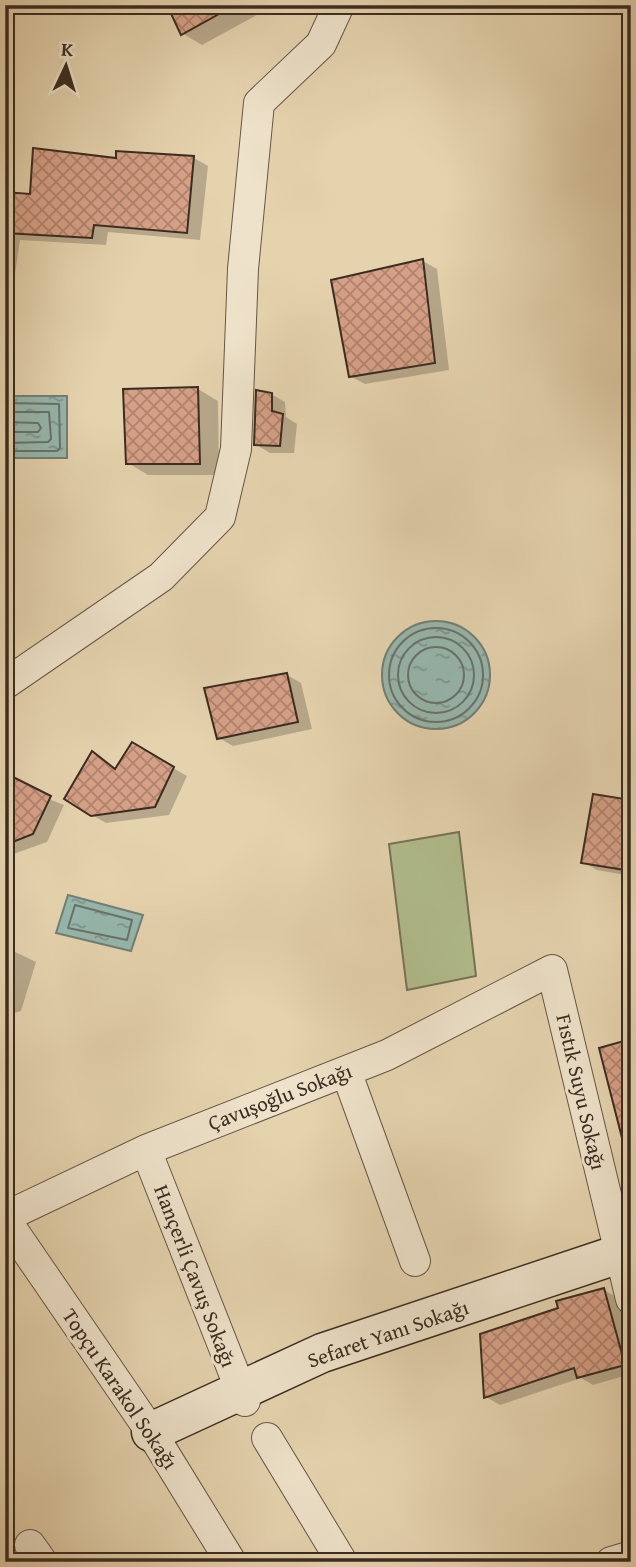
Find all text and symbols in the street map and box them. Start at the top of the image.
north arrow [32,32,102,102]
text: K [60,35,74,63]
street label: Fıstık Suyu Sokağı [548,1011,615,1173]
street label: Çavuşoğlu Sokağı [203,1055,356,1138]
street label: Hançerli Çavuş Sokağı [146,1180,245,1372]
street label: Sefaret Yanı Sokağı [303,1291,473,1376]
street label: Topçu Karakol Sokağı [55,1302,186,1476]

